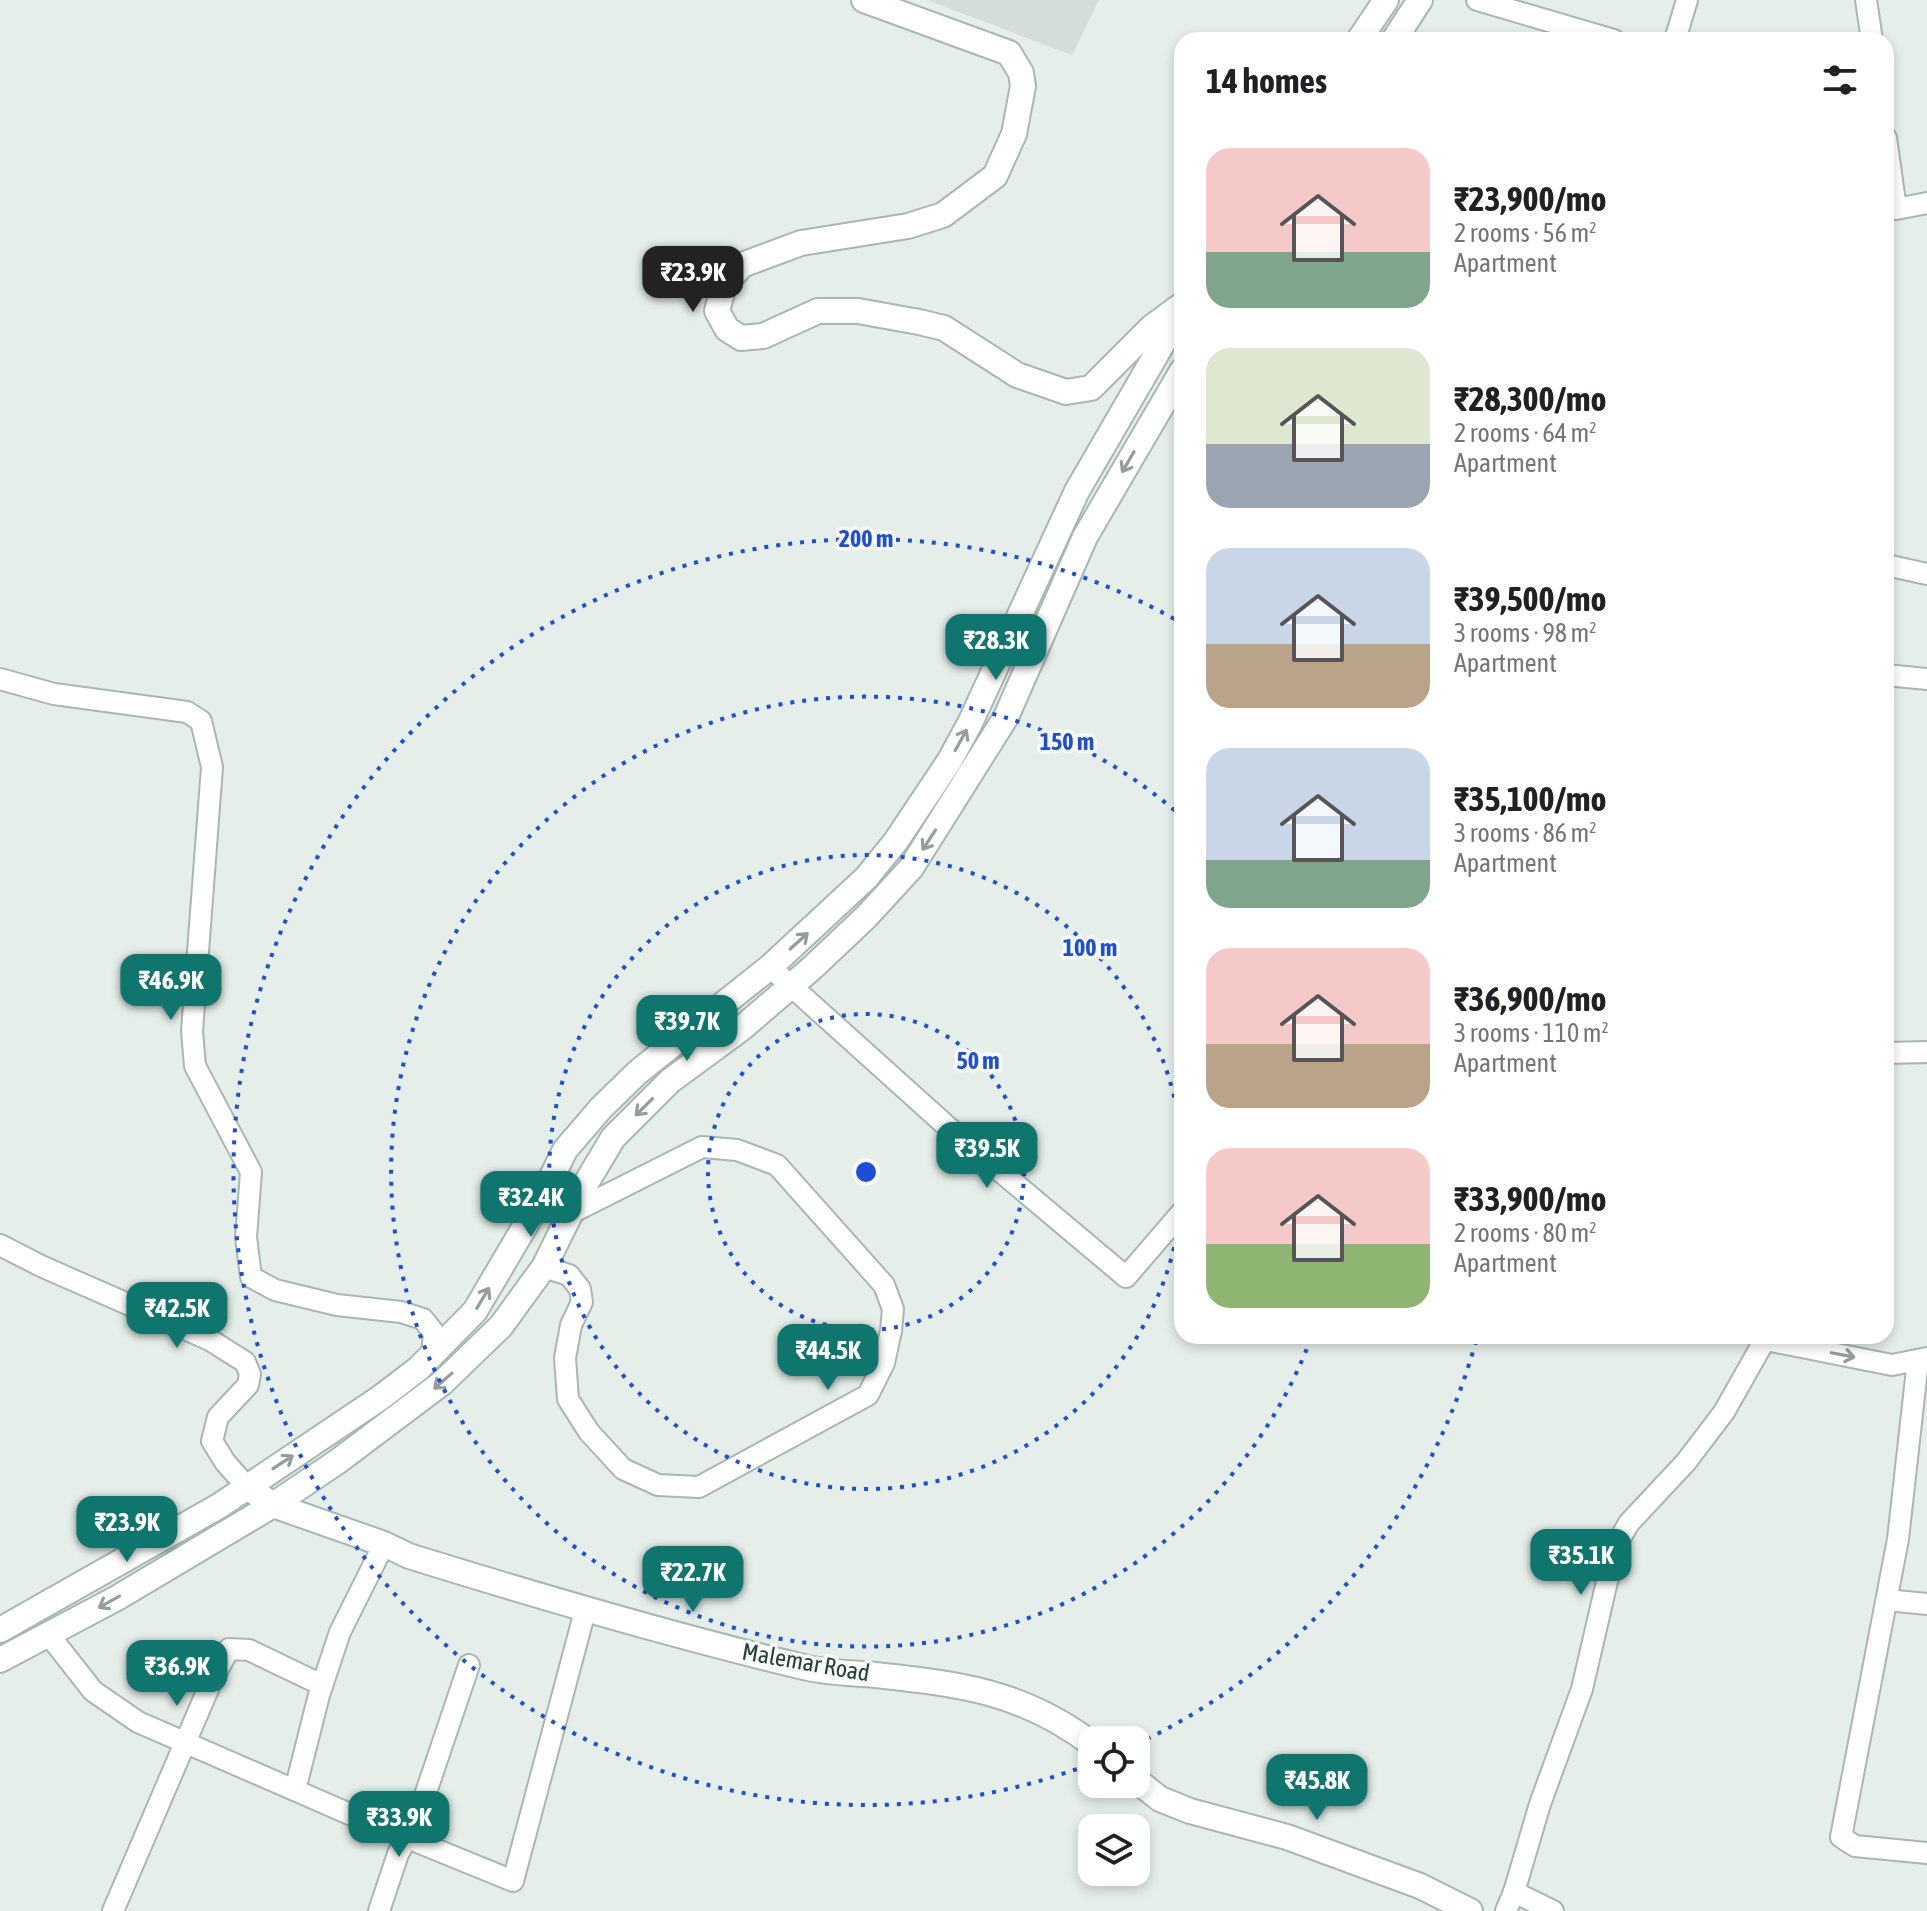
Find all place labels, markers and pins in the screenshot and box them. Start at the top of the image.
pin: ₹23.9K [628,246,758,314]
pin: ₹28.3K [931,614,1061,682]
pin: ₹46.9K [106,954,236,1022]
pin: ₹39.7K [622,995,752,1063]
pin: ₹39.5K [922,1122,1052,1190]
centre of rings [852,1158,880,1186]
pin: ₹32.4K [466,1171,596,1239]
pin: ₹42.5K [112,1282,242,1350]
pin: ₹44.5K [763,1324,893,1392]
pin: ₹23.9K [62,1496,192,1564]
pin: ₹35.1K [1516,1529,1646,1597]
pin: ₹22.7K [628,1546,758,1614]
pin: ₹36.9K [112,1640,242,1708]
pin: ₹45.8K [1252,1754,1382,1822]
pin: ₹33.9K [334,1791,464,1859]

